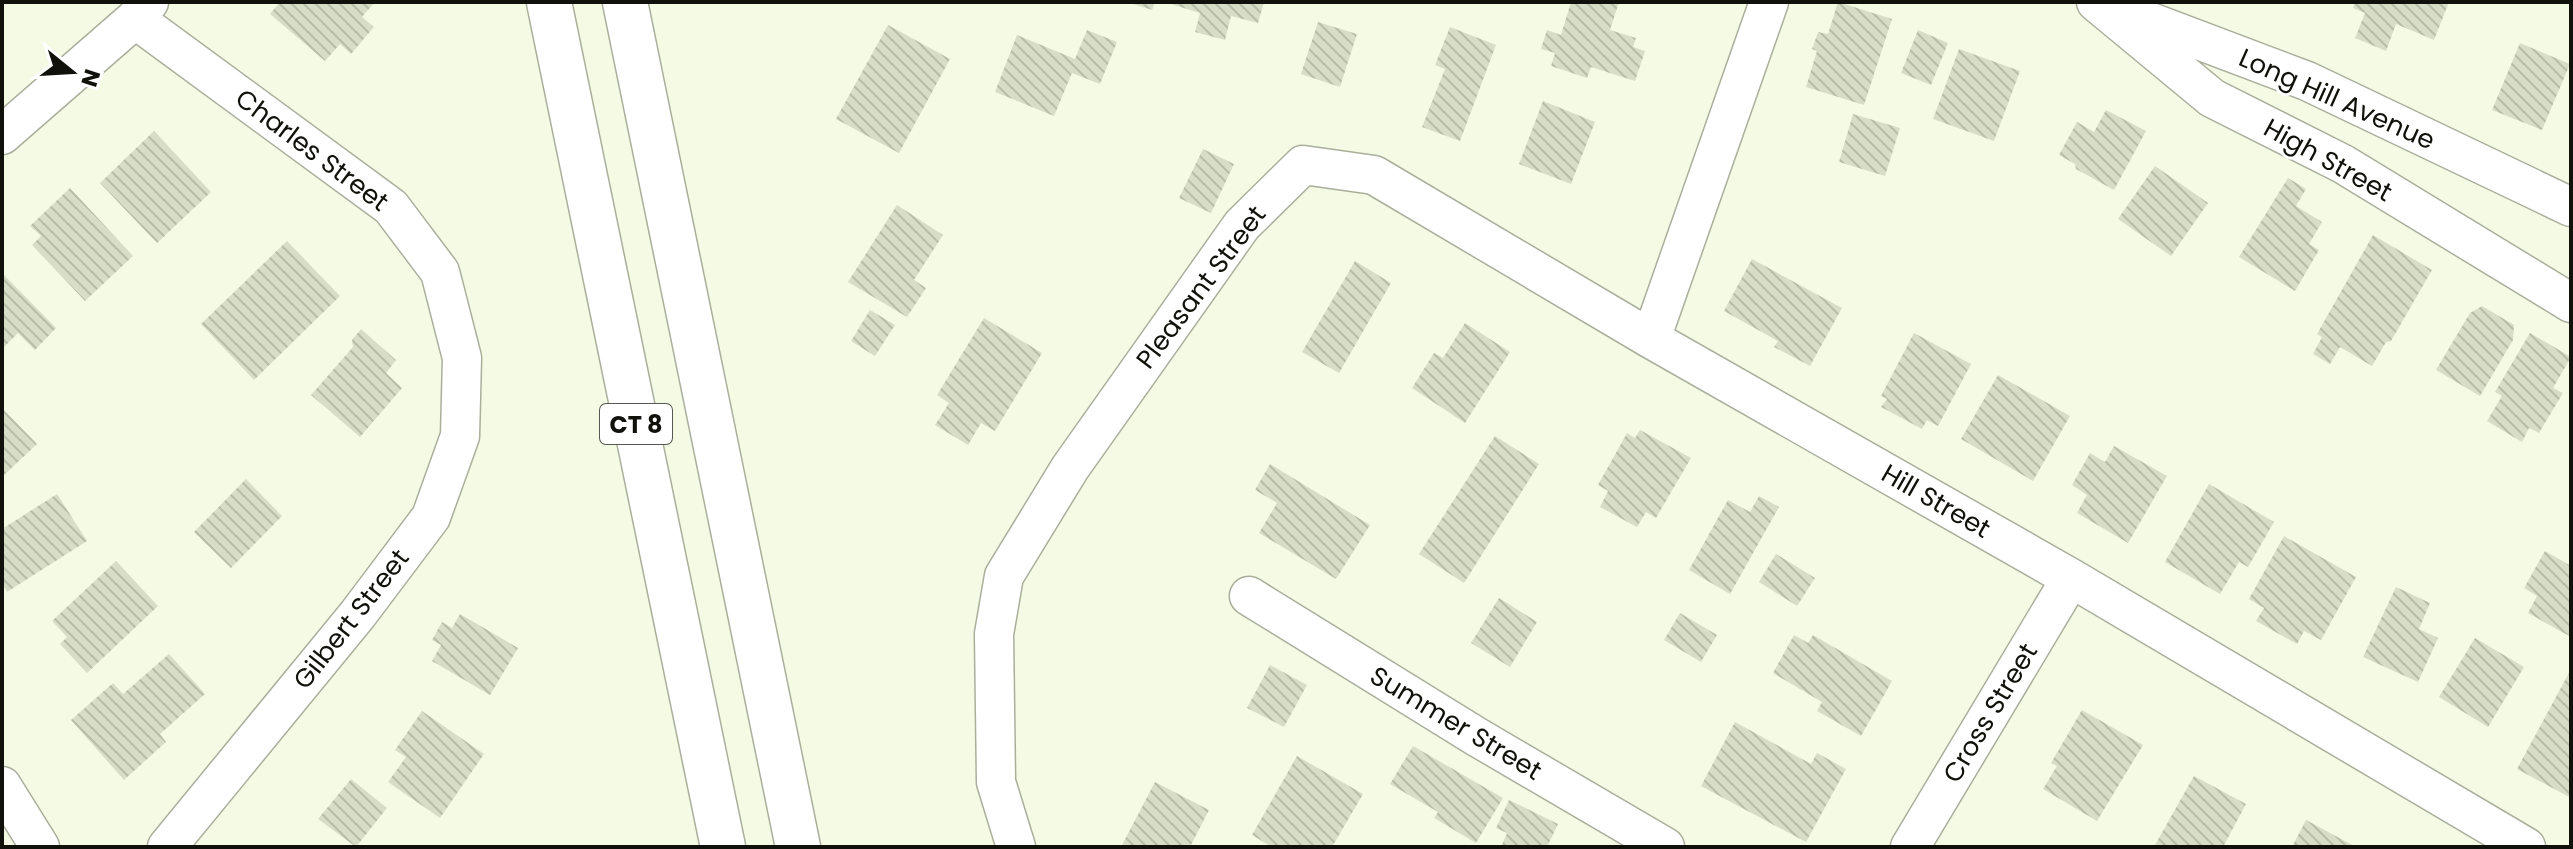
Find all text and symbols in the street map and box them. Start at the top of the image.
north arrow [32,32,112,112]
street label: Long Hill Avenue [2233,40,2441,158]
text: N [73,65,108,91]
street label: Charles Street [228,81,396,219]
street label: High Street [2257,110,2399,210]
street label: Pleasant Street [1128,198,1274,376]
road number: CT 8 [600,404,672,444]
street label: Hill Street [1875,455,1997,547]
street label: Gilbert Street [285,541,417,697]
street label: Cross Street [1934,637,2046,789]
street label: Summer Street [1363,658,1549,788]

